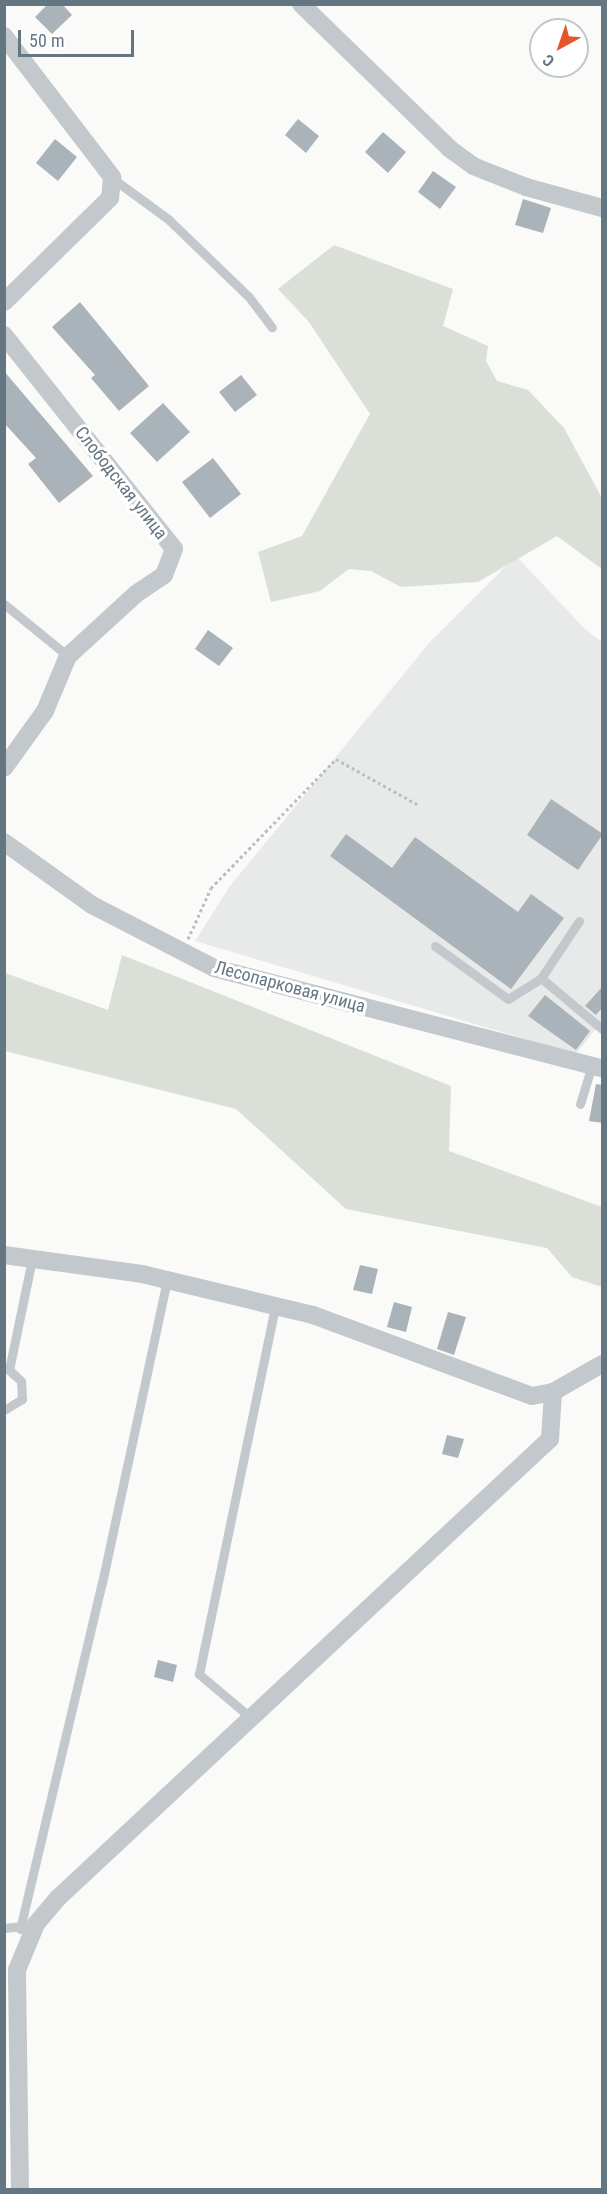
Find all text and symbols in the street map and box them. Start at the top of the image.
scale bar [21,18,136,56]
north arrow [529,18,589,78]
text: 50 m [29,30,64,51]
text: С [539,50,558,71]
street label: Слободская улица [70,422,172,544]
street label: Лесопарковая улица [212,956,368,1018]

